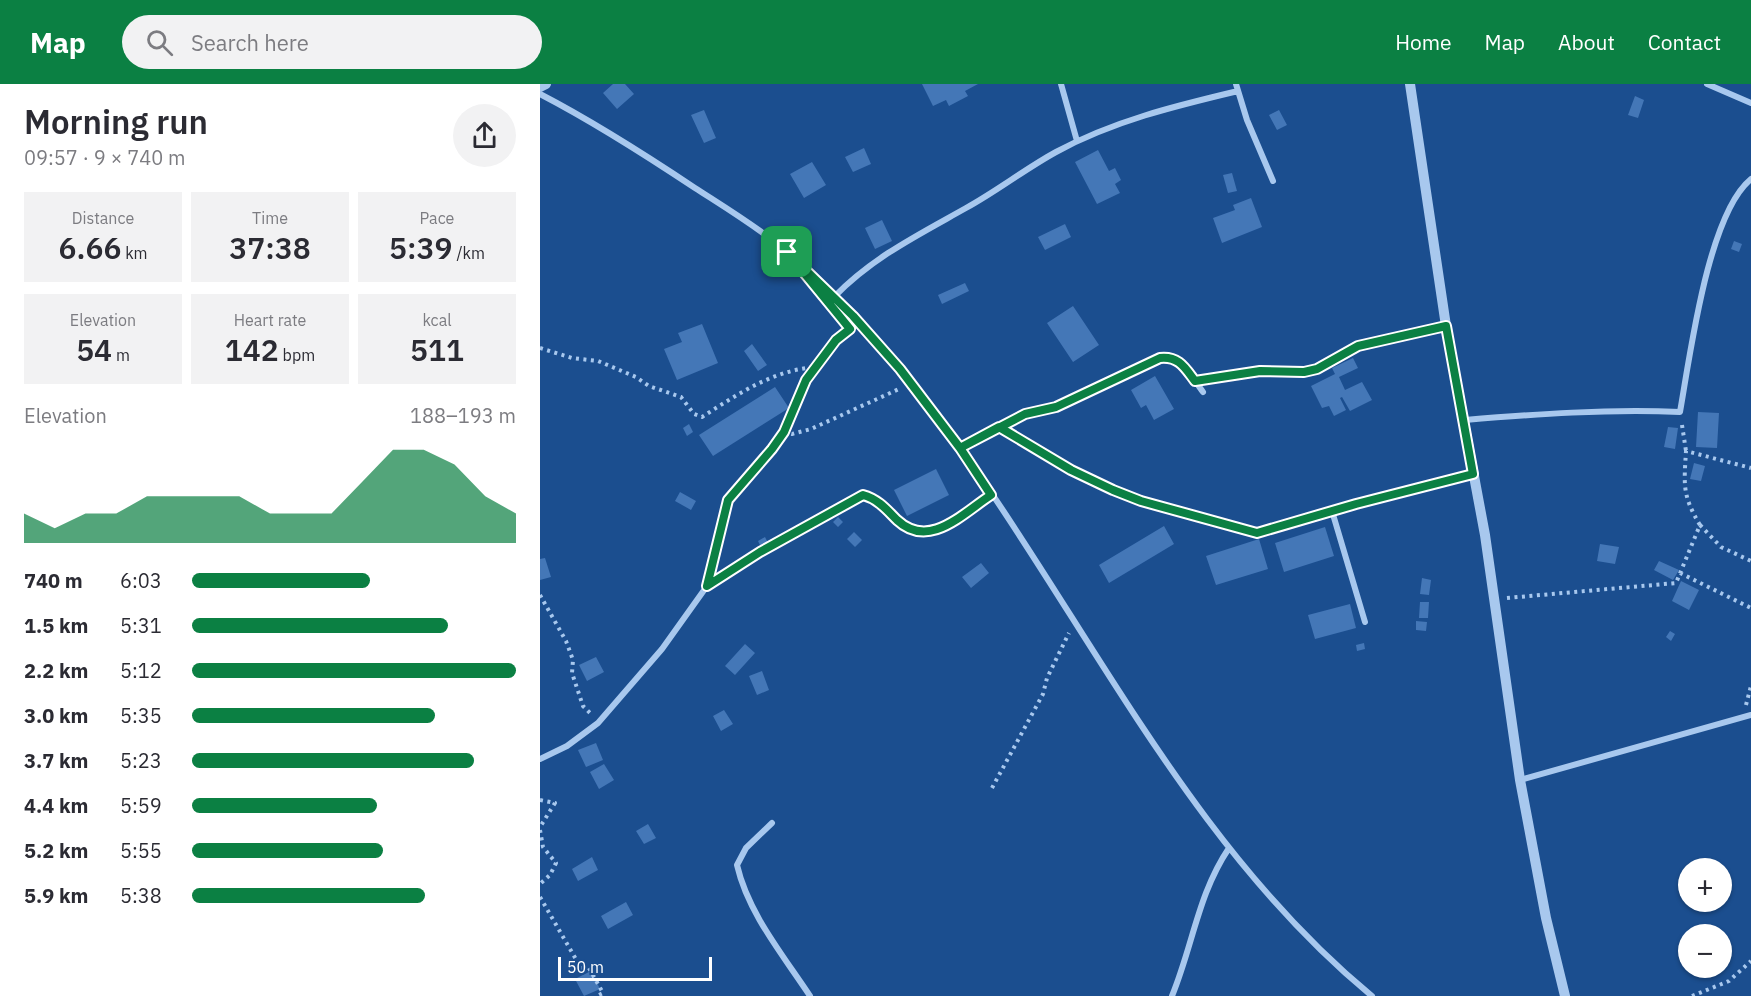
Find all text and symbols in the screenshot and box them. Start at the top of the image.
search box [122,15,542,69]
text: Map [30,24,86,61]
icon: search [143,26,176,59]
text: Search here [191,28,309,57]
text: Home [1395,28,1452,56]
text: Map [1485,28,1525,56]
text: About [1558,28,1615,56]
text: Contact [1648,28,1721,56]
text: Morning run [24,100,208,143]
button: share [453,104,516,167]
text: 09:57 · 9 × 740 m [24,144,185,171]
text: Distance [72,208,134,228]
text: Time [252,208,288,228]
text: Pace [420,208,454,228]
pin [761,226,812,277]
text: 6.66 [58,228,121,267]
text: 37:38 [229,228,311,267]
text: 5:39 [389,228,453,267]
icon: arrive [770,235,803,268]
text: km [121,243,148,263]
text: /km [453,243,485,263]
text: Elevation [70,310,136,330]
text: Heart rate [234,310,306,330]
text: kcal [422,310,452,330]
text: 54 [76,330,112,369]
text: 142 [225,330,279,369]
text: 511 [410,330,464,369]
text: m [112,345,130,365]
text: bpm [279,345,315,365]
text: Elevation [24,402,107,429]
text: 188–193 m [410,402,516,429]
text: 740 m [24,567,83,594]
text: 6:03 [120,567,162,594]
text: 1.5 km [24,612,88,639]
text: 5:31 [120,612,162,639]
text: 2.2 km [24,657,88,684]
text: 5:12 [120,657,162,684]
text: 3.0 km [24,702,88,729]
text: 5:35 [120,702,162,729]
text: 3.7 km [24,747,88,774]
text: 5:23 [120,747,162,774]
text: 4.4 km [24,792,88,819]
text: 5:59 [120,792,162,819]
text: 5.2 km [24,837,88,864]
text: 5:55 [120,837,162,864]
map controls [1678,858,1732,978]
button: + [1678,858,1732,912]
text: 5.9 km [24,882,88,909]
text: 5:38 [120,882,162,909]
button: − [1678,924,1732,978]
scale bar [558,954,712,982]
text: 50 m [567,957,604,977]

